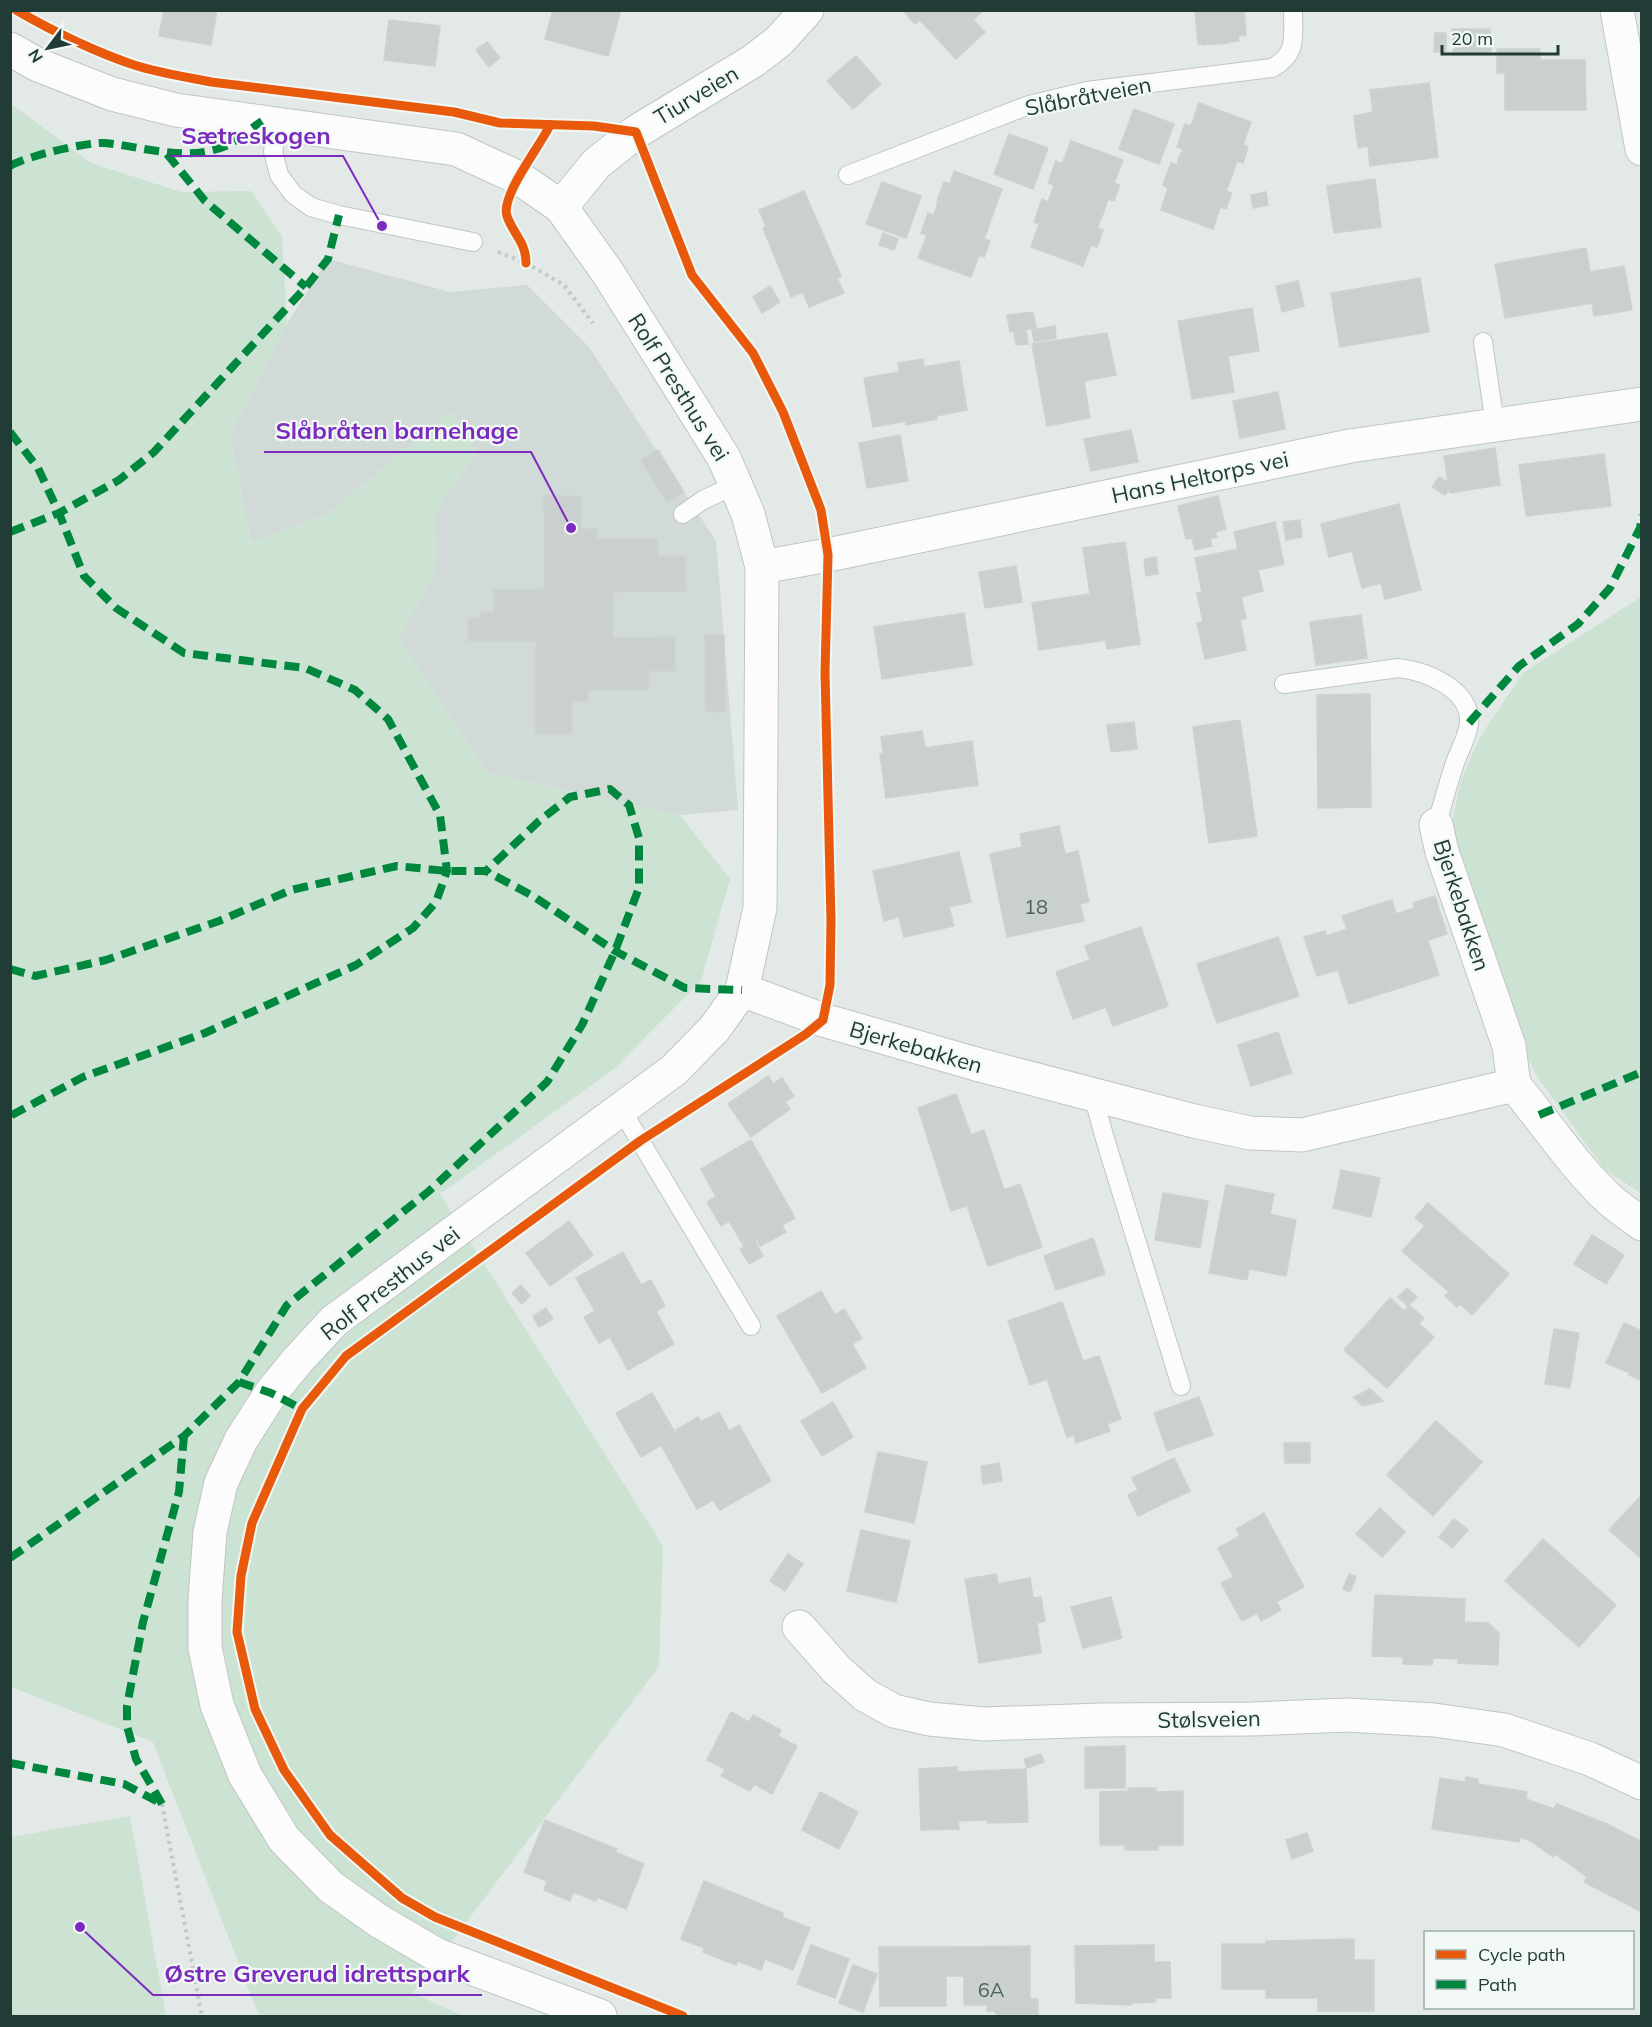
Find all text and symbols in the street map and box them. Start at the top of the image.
north arrow [18,18,78,78]
scale bar [1442,18,1558,56]
text: 20 m [1451,27,1493,50]
text: N [24,46,47,66]
street label: Tiurveien [649,59,743,131]
street label: Slåbråtveien [1023,70,1153,122]
callout: Sætreskogen [169,114,343,156]
text: Sætreskogen [181,120,331,150]
street label: Rolf Presthus vei [622,308,736,466]
callout: Slåbråten barnehage [264,410,531,452]
text: Slåbråten barnehage [275,415,519,445]
street label: Hans Heltorps vei [1109,445,1291,509]
street label: Bjerkebakken [1428,836,1496,974]
house number: 18 [1024,894,1048,919]
street label: Bjerkebakken [846,1015,986,1079]
street label: Rolf Presthus vei [315,1220,465,1346]
street label: Stølsveien [1157,1704,1261,1734]
legend [1424,1931,1634,2009]
text: Cycle path [1478,1943,1565,1966]
callout: Østre Greverud idrettspark [153,1953,482,1995]
text: Østre Greverud idrettspark [164,1958,470,1988]
text: Path [1478,1973,1517,1996]
house number: 6A [978,1977,1005,2002]

